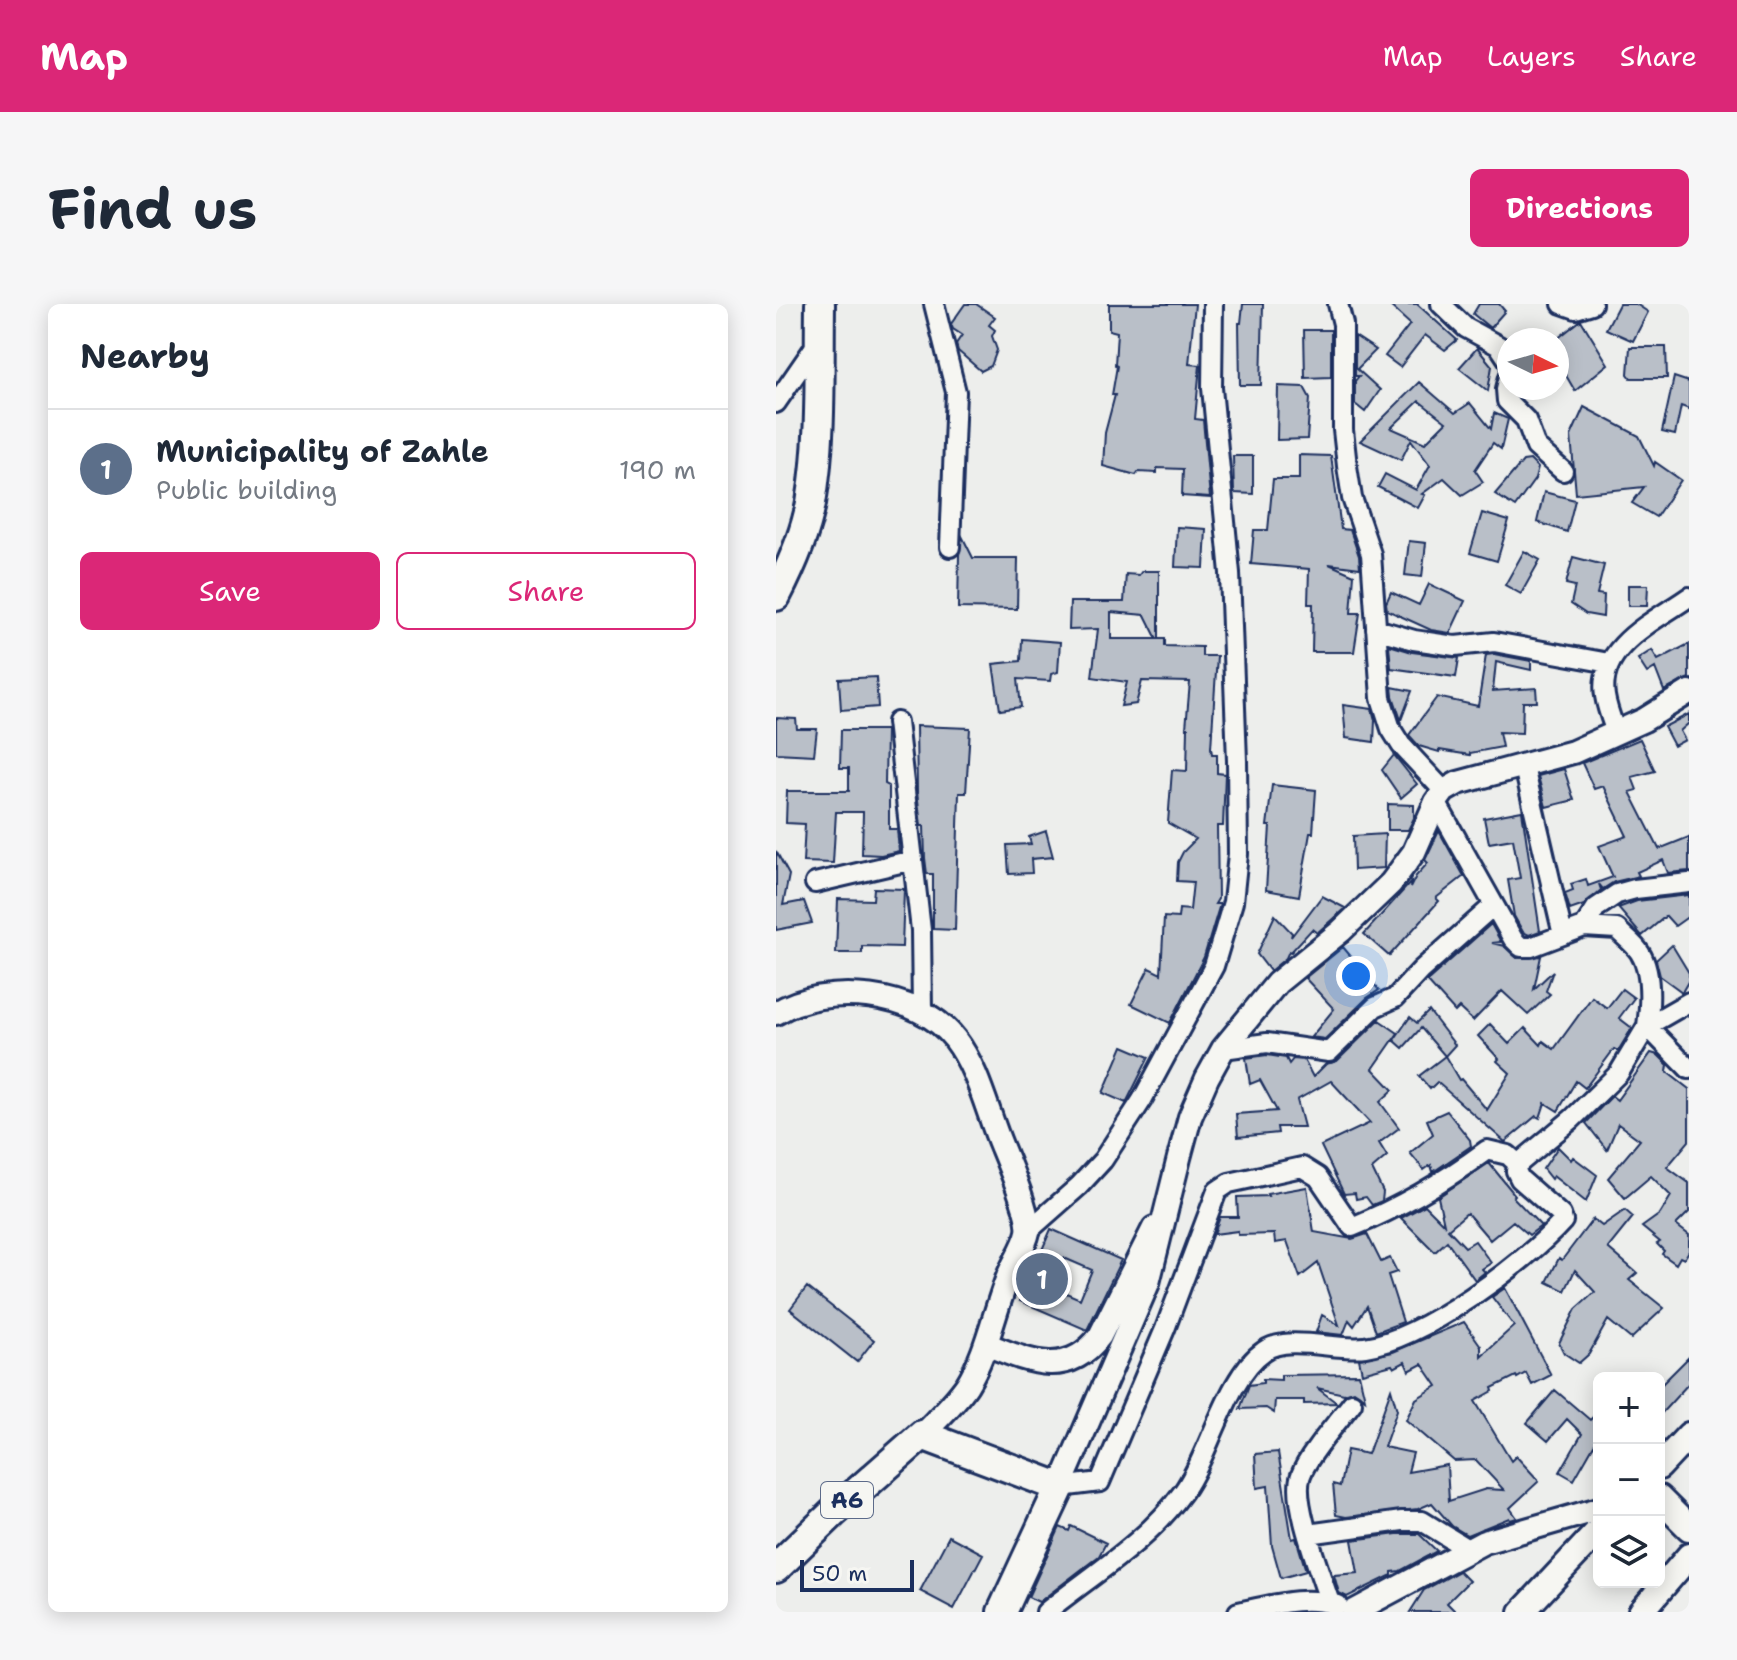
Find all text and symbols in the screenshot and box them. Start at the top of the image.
text: Map [40,31,128,82]
text: Map [1383,37,1443,75]
text: Layers [1487,37,1576,75]
text: Share [1620,37,1697,75]
button: Directions [1470,169,1689,247]
text: Find us [48,171,257,246]
north arrow [1497,328,1569,400]
text: Nearby [80,333,210,379]
text: Municipality of Zahle [156,431,489,472]
text: 1 [100,452,112,487]
text: 190 m [619,452,696,487]
text: Public building [156,472,337,507]
button: Save [80,552,380,630]
button: Share [396,552,696,630]
your location [1336,956,1376,996]
pin: 1 [1016,1249,1068,1309]
map controls [1593,1372,1665,1588]
button: + [1593,1372,1665,1444]
button: − [1593,1444,1665,1516]
road number: A6 [821,1482,873,1518]
button: layers [1593,1516,1665,1588]
scale bar [800,1556,914,1592]
text: 50 m [812,1559,867,1588]

